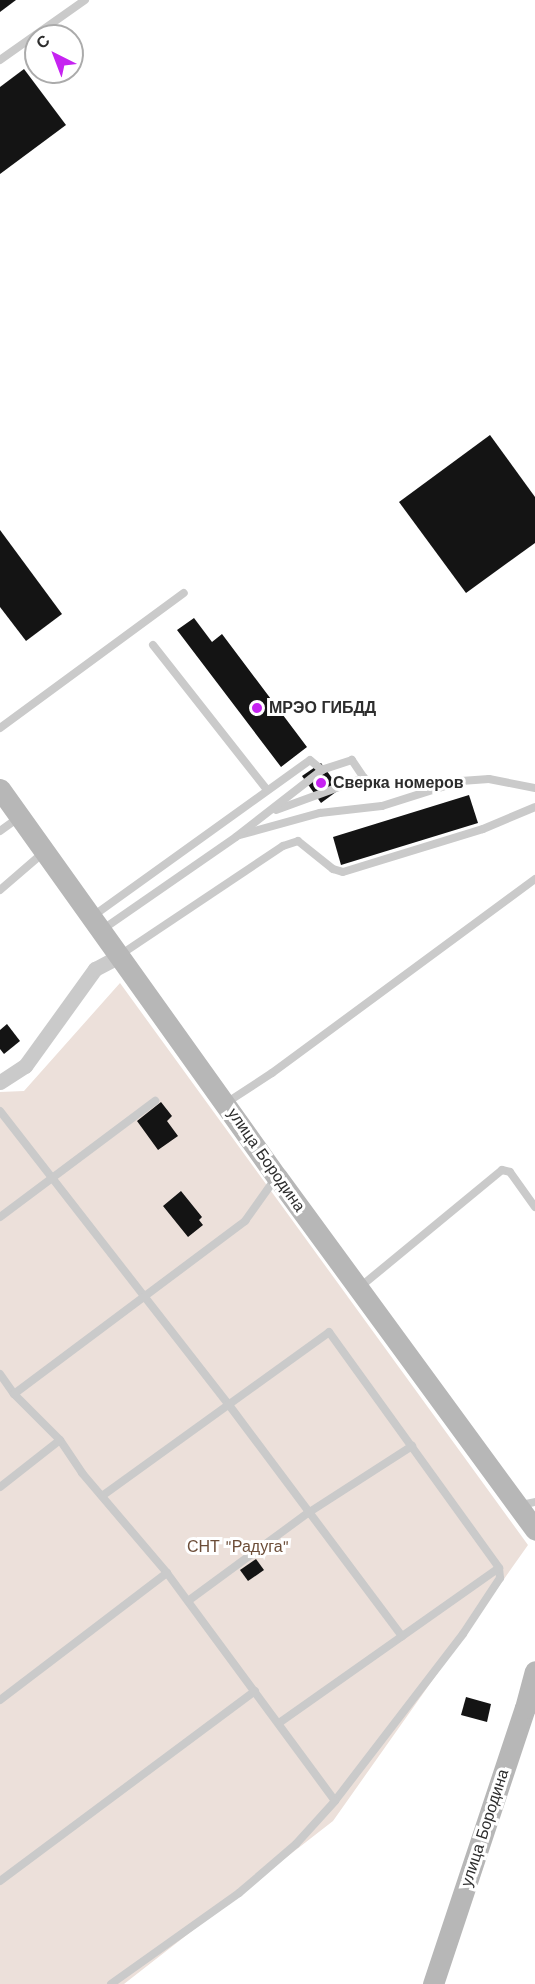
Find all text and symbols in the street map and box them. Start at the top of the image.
north arrow [24,24,84,84]
text: С [32,31,54,53]
place label: МРЭО ГИБДД [269,698,376,718]
marker: МРЭО ГИБДД [250,701,264,715]
place label: Сверка номеров [333,773,464,793]
marker: Сверка номеров [314,776,328,790]
street label: улица Бородина [223,1104,309,1216]
park label: СНТ "Радуга" [187,1537,289,1557]
street label: улица Бородина [457,1767,513,1889]

